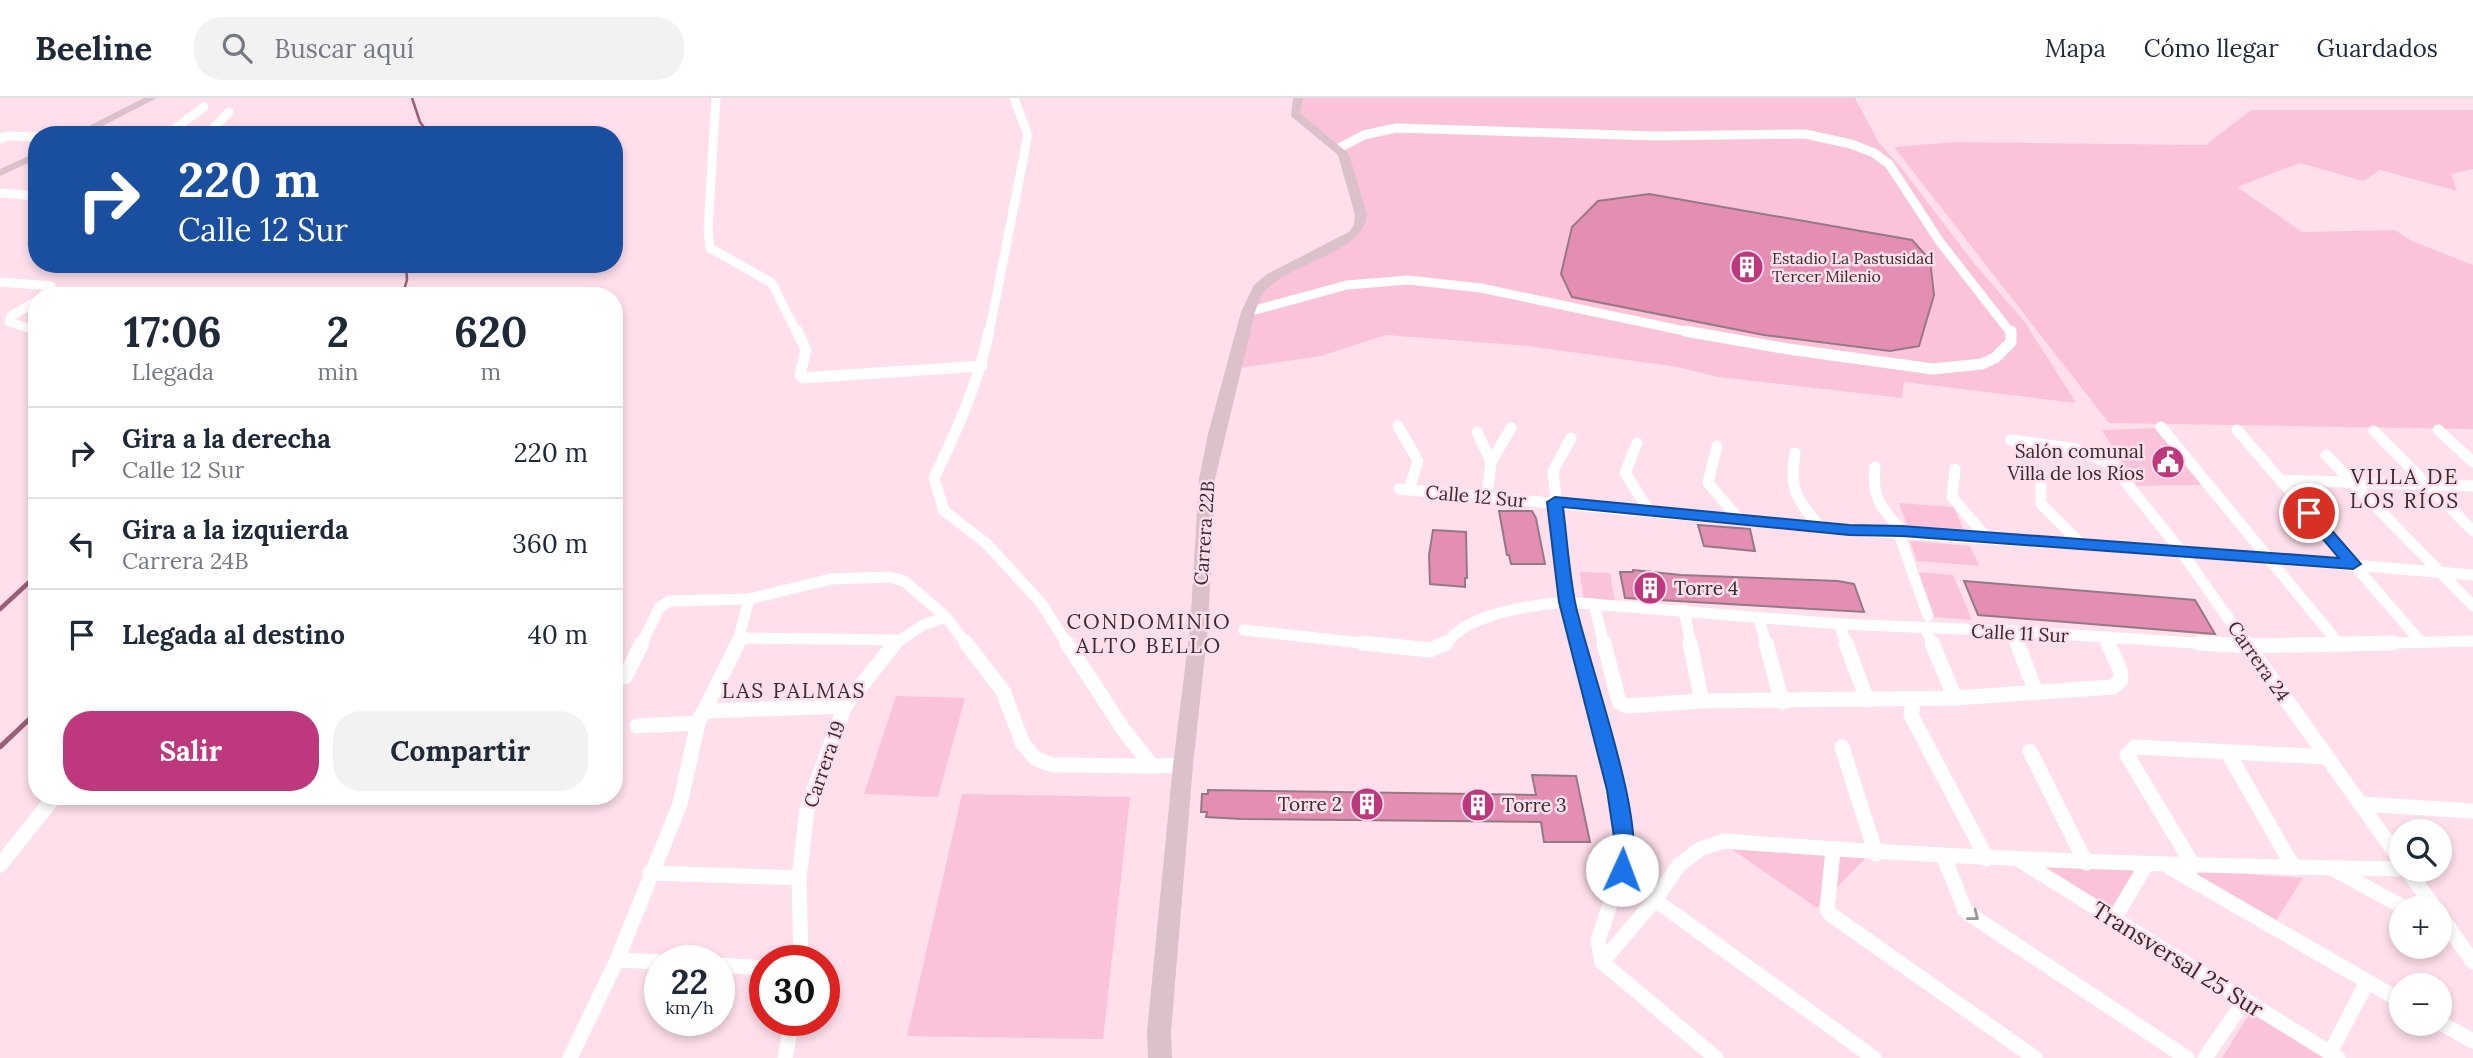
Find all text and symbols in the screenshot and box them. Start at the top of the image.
search box [194,17,684,80]
text: Beeline [35,27,152,69]
icon: search [218,29,256,67]
text: Buscar aquí [274,32,414,65]
text: Mapa [2045,33,2106,64]
text: Cómo llegar [2144,33,2279,64]
text: Guardados [2317,33,2438,64]
text: 220 m [178,148,319,210]
icon: right [63,154,154,245]
text: Calle 12 Sur [178,209,348,250]
building icon: Estadio La Pastusidad Tercer Milenio [1728,248,1766,286]
place label: Estadio La Pastusidad Tercer Milenio [1772,248,1934,286]
text: 17:06 [124,305,222,359]
text: 2 [327,305,349,359]
text: 620 [454,305,527,359]
text: Llegada [132,357,214,386]
text: min [317,357,358,386]
text: m [480,357,501,386]
text: Gira a la derecha [122,422,331,455]
icon: right [63,434,101,472]
text: 220 m [514,436,588,469]
place label: Salón comunal Villa de los Ríos [2006,439,2144,485]
public building icon: Salón comunal Villa de los Ríos [2149,443,2187,481]
text: Calle 12 Sur [122,455,244,484]
district label: VILLA DE LOS RÍOS [2350,463,2460,514]
street label: Carrera 22B [1188,480,1220,586]
street label: Calle 12 Sur [1425,480,1528,512]
pin [2279,483,2339,543]
icon: arrive [2290,494,2328,532]
text: Gira a la izquierda [122,513,349,546]
icon: left [63,525,101,563]
text: 360 m [512,527,588,560]
text: Carrera 24B [122,546,249,575]
building icon: Torre 4 [1631,569,1669,607]
place label: Torre 4 [1674,576,1738,600]
district label: CONDOMINIO ALTO BELLO [1066,608,1232,659]
icon: arrive [63,616,101,654]
street label: Carrera 24 [2223,616,2295,706]
text: Llegada al destino [122,618,345,651]
text: 40 m [528,618,588,651]
street label: Calle 11 Sur [1971,618,2070,648]
district label: LAS PALMAS [722,677,866,704]
button: Salir [63,711,319,791]
button: Compartir [333,711,588,791]
street label: Carrera 19 [798,717,850,811]
building icon: Torre 2 [1348,785,1386,823]
building icon: Torre 3 [1459,786,1497,824]
place label: Torre 2 [1278,792,1342,816]
place label: Torre 3 [1502,793,1567,817]
map controls [2389,819,2452,1036]
button: search [2389,819,2452,882]
position arrow [1585,833,1659,907]
street label: Transversal 25 Sur [2087,895,2269,1023]
button: + [2389,896,2452,959]
one-way arrow [1966,908,1978,921]
speed limit sign: 30 [749,945,840,1036]
text: 22 [671,959,708,1004]
button: − [2389,973,2452,1036]
text: km/h [665,996,714,1019]

